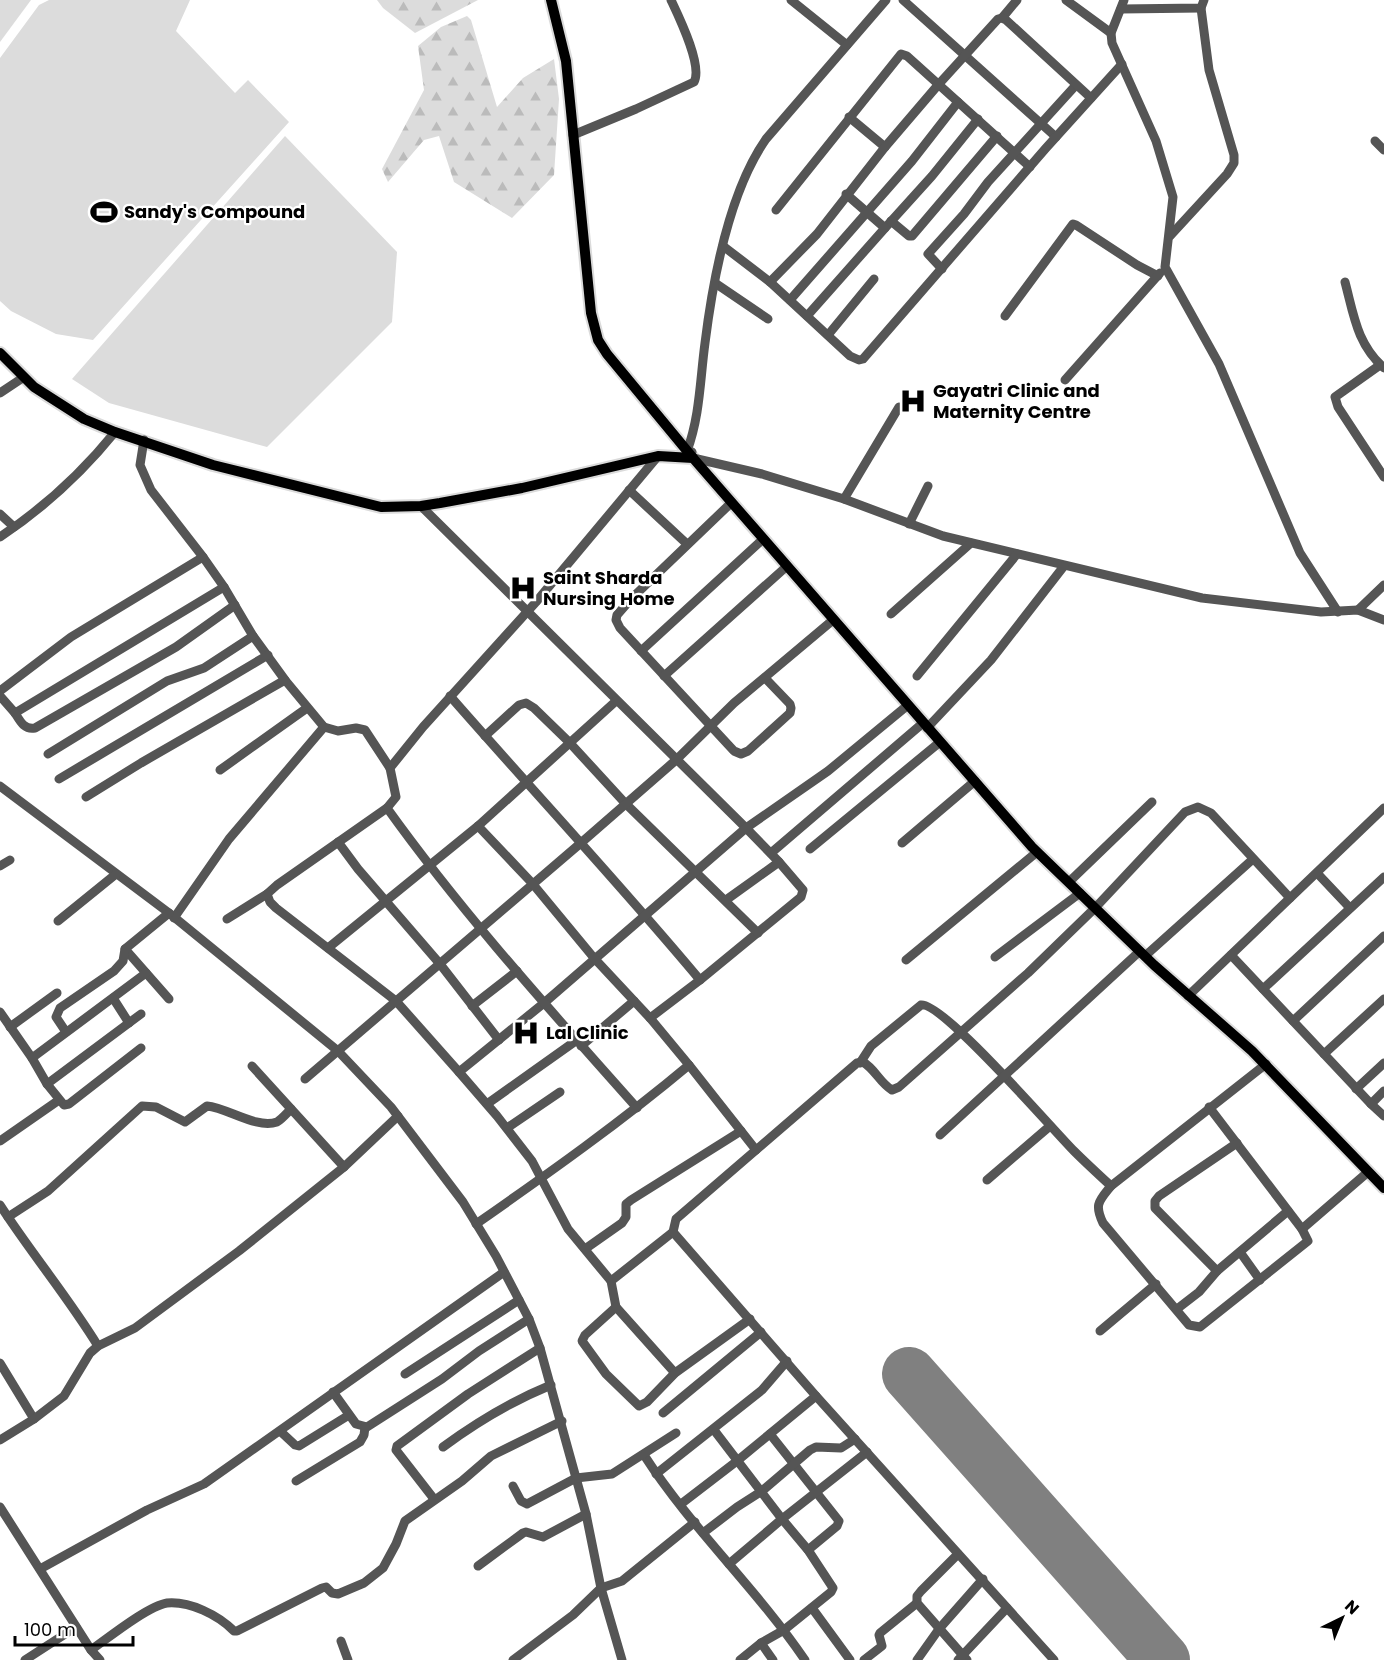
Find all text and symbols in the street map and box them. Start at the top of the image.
sports icon: Sandy's Compound [89,197,119,227]
place label: Sandy's Compound [124,199,305,224]
place label: Gayatri Clinic and Maternity Centre [933,378,1100,424]
hospital icon: Gayatri Clinic and Maternity Centre [898,386,928,416]
place label: Saint Sharda Nursing Home [543,565,675,611]
hospital icon: Saint Sharda Nursing Home [508,573,538,603]
hospital icon: Lal Clinic [511,1018,541,1048]
place label: Lal Clinic [546,1020,629,1045]
north arrow [1312,1588,1372,1648]
text: N [1340,1595,1364,1620]
scale bar [15,1609,134,1647]
text: 100 m [24,1617,76,1642]

